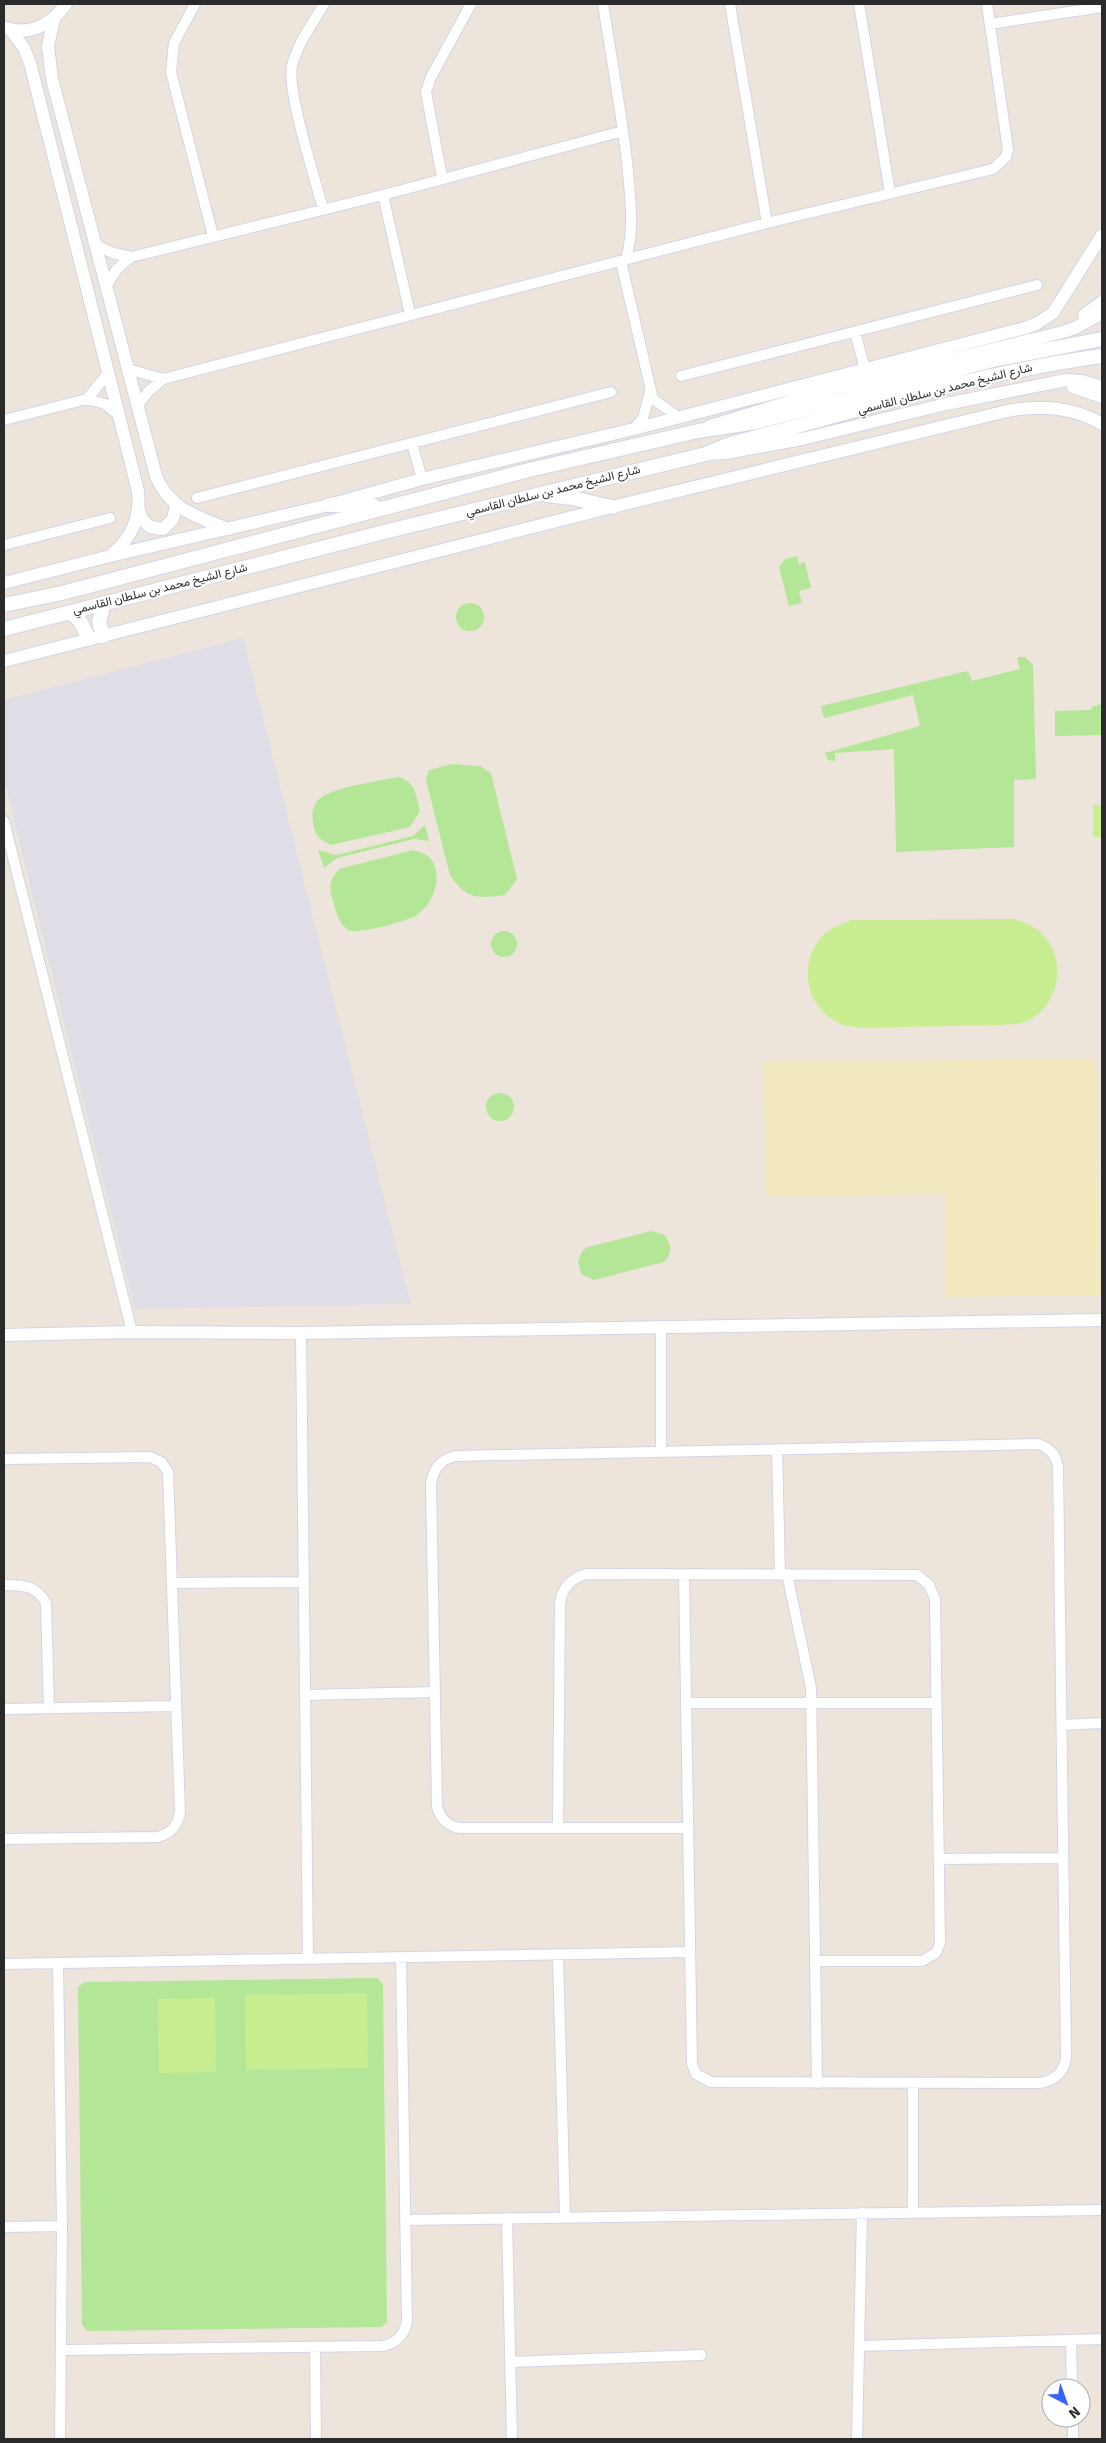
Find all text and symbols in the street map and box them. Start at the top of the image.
street label: شارع الشيخ محمد بن سلطان القاسمي [856,360,1034,420]
street label: شارع الشيخ محمد بن سلطان القاسمي [464,462,642,522]
street label: شارع الشيخ محمد بن سلطان القاسمي [71,560,249,620]
north arrow [1041,2378,1091,2428]
text: N [1065,2403,1083,2422]

